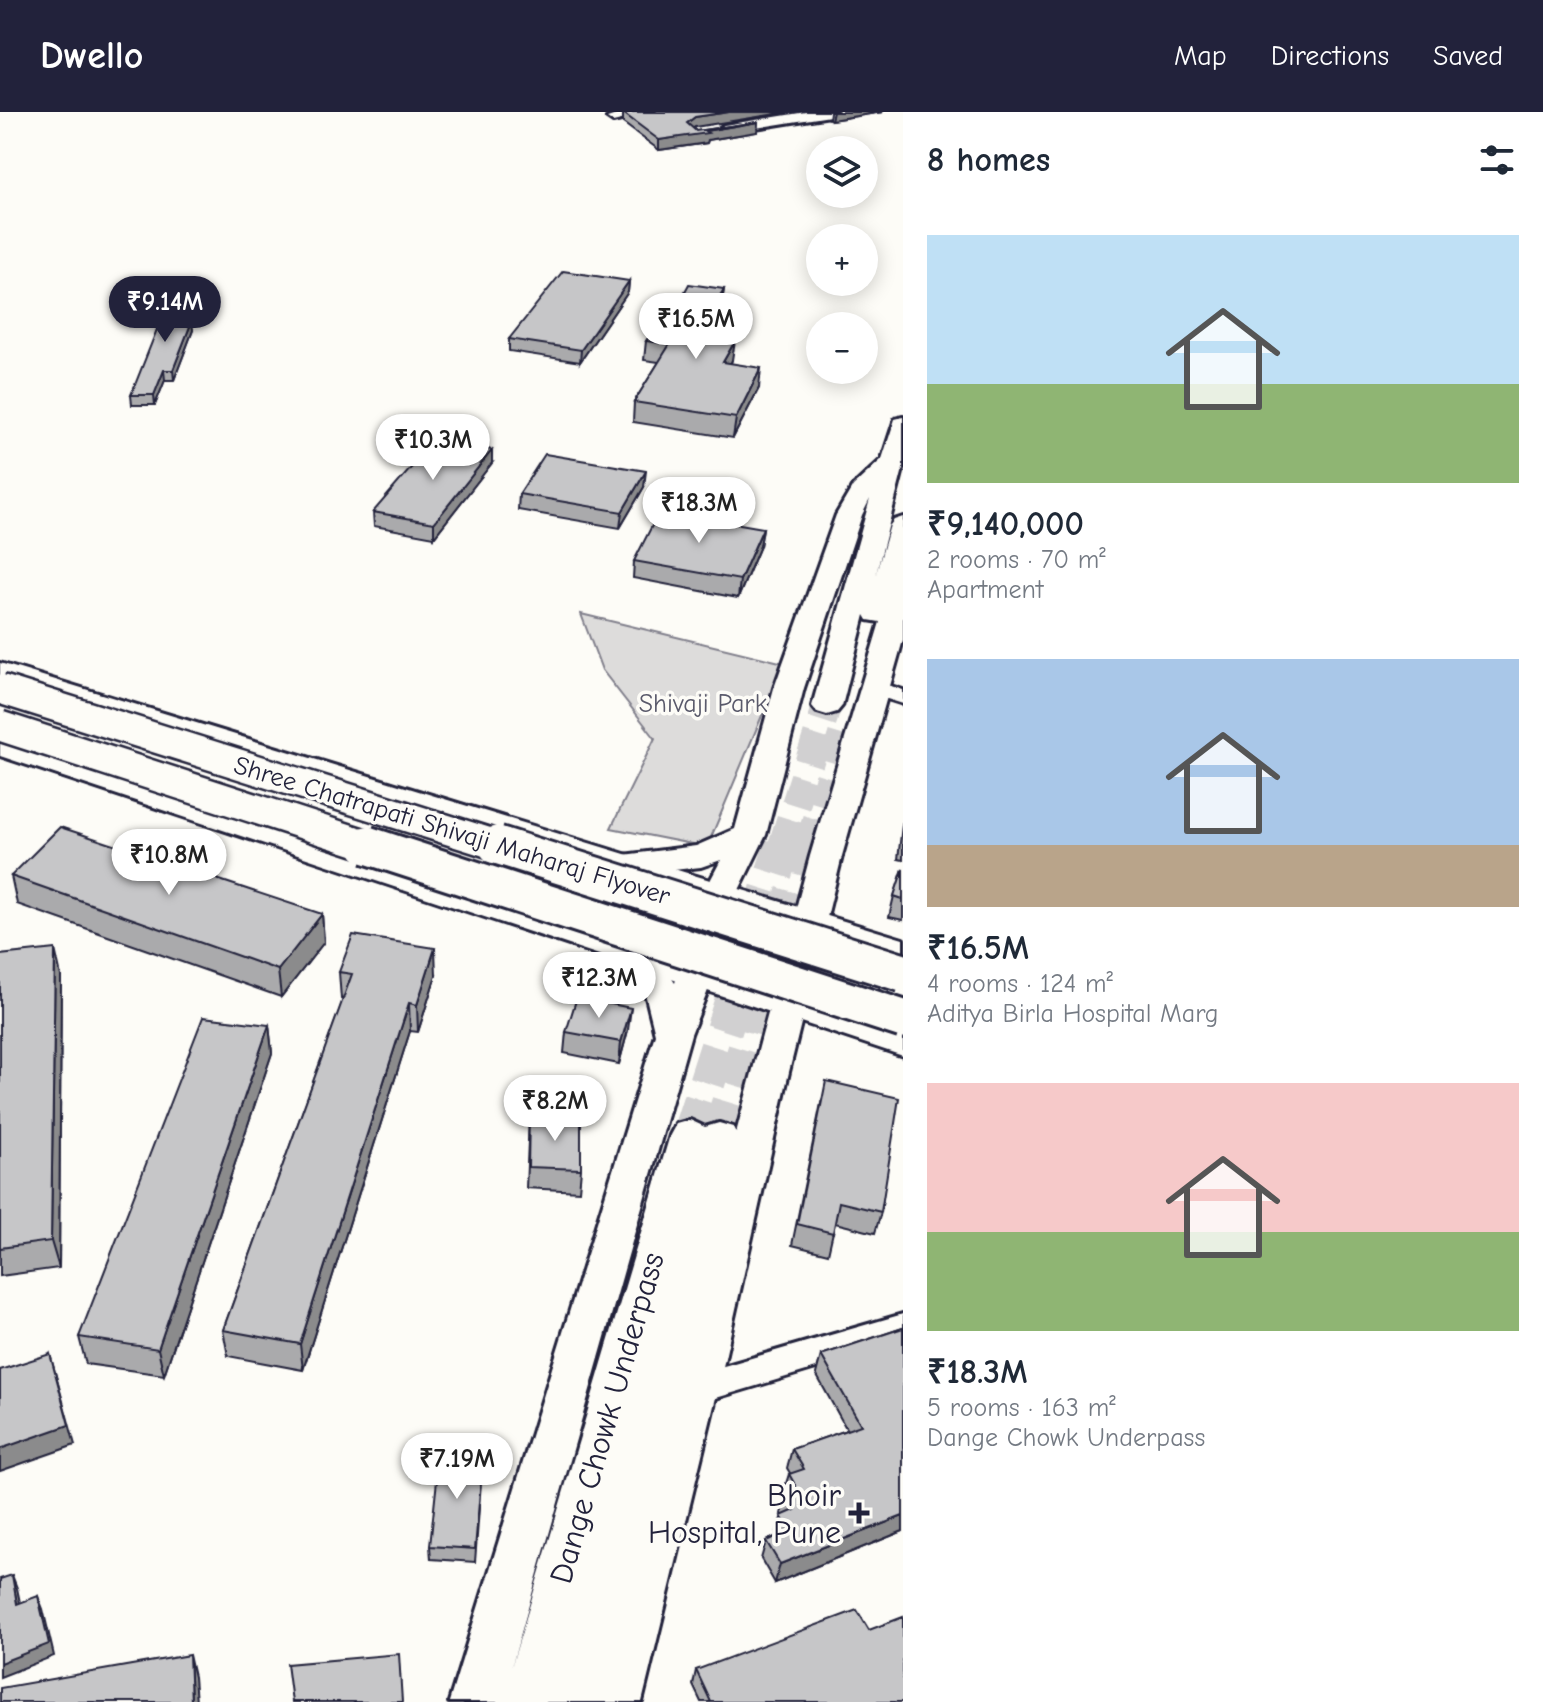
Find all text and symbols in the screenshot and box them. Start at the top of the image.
text: Dwello [40,34,143,78]
text: Map [1174,40,1227,72]
text: Directions [1271,40,1389,72]
text: Saved [1433,40,1503,72]
map controls [806,136,878,384]
button: layers [806,136,878,208]
icon: filters [1475,138,1519,182]
text: 8 homes [927,140,1050,180]
button: + [806,224,878,296]
pin: ₹9.14M [100,276,230,344]
text: ₹9.14M [127,287,203,317]
icon: home [1151,287,1295,431]
pin: ₹16.5M [631,293,761,361]
text: ₹16.5M [657,304,735,334]
button: − [806,312,878,384]
pin: ₹10.3M [368,414,498,482]
text: ₹10.3M [394,425,472,455]
pin: ₹18.3M [634,477,764,545]
text: ₹18.3M [661,488,737,518]
text: ₹9,140,000 [927,504,1084,544]
text: 2 rooms · 70 m² [927,545,1106,575]
text: Apartment [927,575,1043,605]
park label: Shivaji Park [639,689,768,719]
icon: home [1151,711,1295,855]
street label: Shree Chatrapati Shivaji Maharaj Flyover [230,750,674,912]
pin: ₹10.8M [104,829,234,897]
text: ₹10.8M [130,840,208,870]
text: ₹16.5M [927,928,1029,968]
pin: ₹12.3M [534,952,664,1020]
text: ₹12.3M [561,963,637,993]
text: 4 rooms · 124 m² [927,969,1113,999]
text: Aditya Birla Hospital Marg [927,999,1219,1029]
pin: ₹8.2M [499,1075,611,1143]
text: ₹8.2M [522,1086,588,1116]
icon: home [1151,1135,1295,1279]
street label: Dange Chowk Underpass [542,1248,672,1588]
text: ₹18.3M [927,1352,1028,1392]
text: 5 rooms · 163 m² [927,1393,1116,1423]
text: Dange Chowk Underpass [927,1423,1205,1453]
pin: ₹7.19M [392,1433,522,1501]
text: ₹7.19M [419,1444,495,1474]
place label: Bhoir Hospital, Pune [648,1477,841,1551]
marker: Bhoir Hospital, Pune [848,1502,870,1524]

